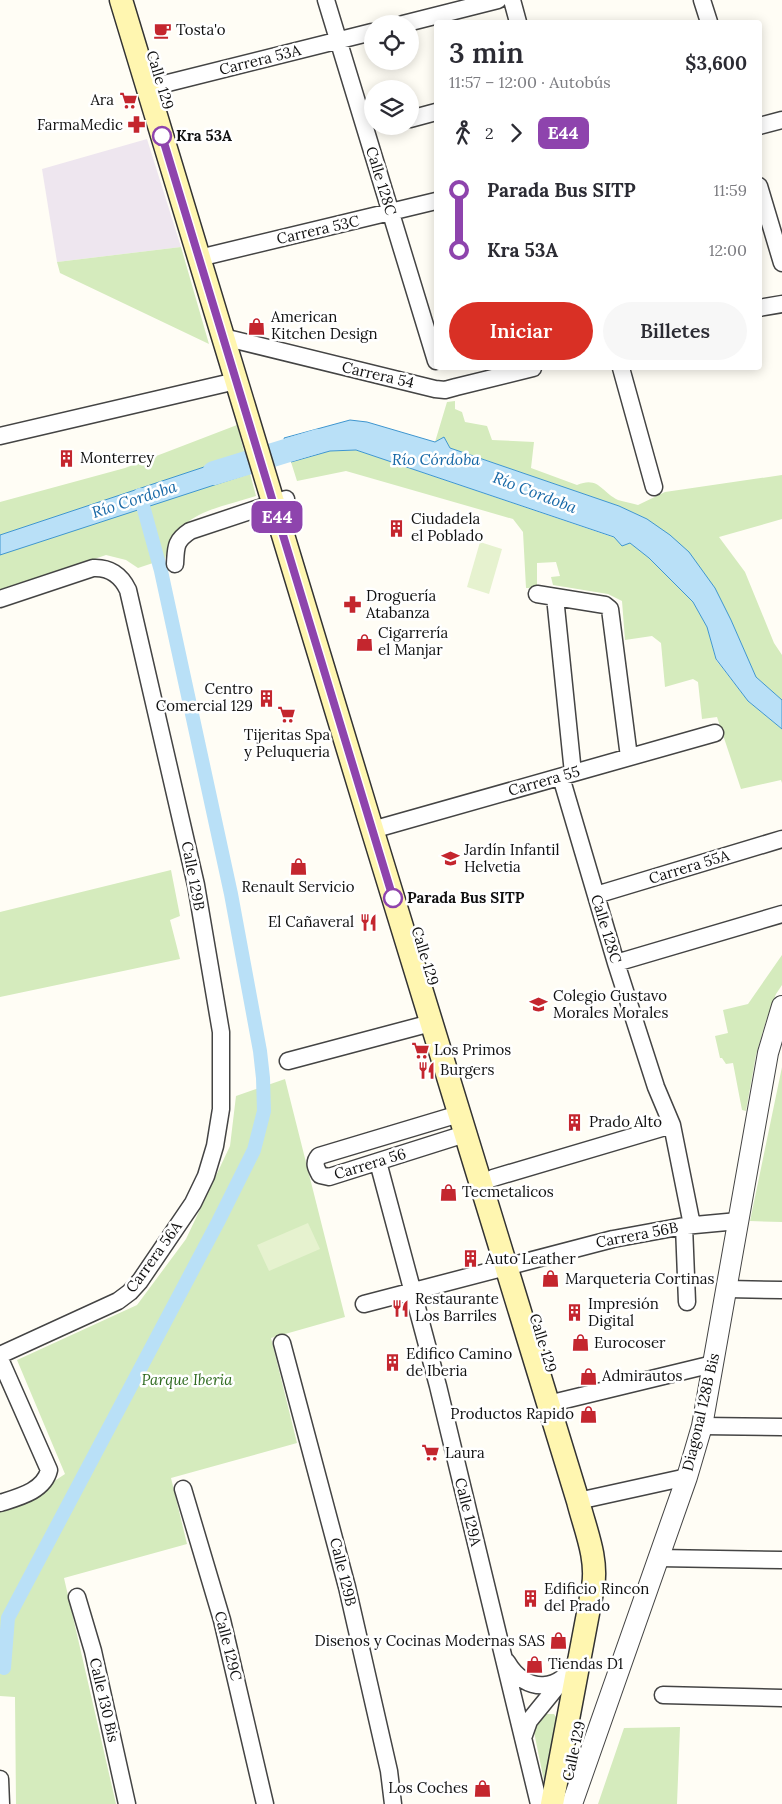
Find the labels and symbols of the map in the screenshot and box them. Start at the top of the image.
cafe icon: Tosta'o [152,20,172,40]
place label: Tosta'o [176,20,226,39]
street label: Carrera 53A [217,40,303,79]
street label: Calle 129 [143,48,178,112]
place label: Ara [89,90,114,109]
supermarket icon: Ara [118,90,138,110]
place label: FarmaMedic [37,115,123,134]
pharmacy icon: FarmaMedic [127,115,147,135]
marker: Kra 53A [152,126,172,146]
place label: Kra 53A [176,126,232,145]
street label: Calle 128C [362,144,401,218]
street label: Carrera 53C [275,211,362,248]
place label: American Kitchen Design [270,307,378,343]
shop icon: American Kitchen Design [247,316,267,336]
street label: Carrera 54 [340,357,416,392]
building icon: Monterrey [56,448,76,468]
place label: Monterrey [80,448,154,467]
water label: Río Córdoba [392,449,480,469]
water label: Río Cordoba [490,467,580,517]
water label: Río Cordoba [89,476,179,522]
line badge: E44 [248,501,306,533]
place label: Ciudadela el Poblado [411,509,483,545]
building icon: Ciudadela el Poblado [387,518,407,538]
place label: Droguería Atabanza [365,586,436,622]
pharmacy icon: Droguería Atabanza [342,595,362,615]
place label: Cigarrería el Manjar [378,623,448,659]
shop icon: Cigarrería el Manjar [354,632,374,652]
place label: Centro Comercial 129 [156,679,253,715]
building icon: Centro Comercial 129 [257,688,277,708]
supermarket icon: Tijeritas Spa y Peluqueria [277,704,297,724]
place label: Tijeritas Spa y Peluqueria [244,725,330,761]
street label: Carrera 55 [506,761,582,800]
street label: Calle 129B [177,840,209,912]
place label: Jardín Infantil Helvetia [463,840,560,876]
street label: Carrera 55A [646,845,732,888]
school or university icon: Jardín Infantil Helvetia [440,849,460,869]
shop icon: Renault Servicio [288,856,308,876]
place label: Renault Servicio [242,877,355,896]
marker: Parada Bus SITP [383,888,403,908]
place label: Parada Bus SITP [407,888,525,907]
street label: Calle 128C [587,892,626,966]
place label: El Cañaveral [268,912,354,931]
restaurant icon: El Cañaveral [358,912,378,932]
street label: Calle 129 [408,924,443,988]
place label: Colegio Gustavo Morales Morales [553,986,668,1022]
school or university icon: Colegio Gustavo Morales Morales [529,995,549,1015]
supermarket icon: Los Primos [410,1040,430,1060]
place label: Los Primos [434,1040,511,1059]
restaurant icon: Burgers [416,1060,436,1080]
place label: Burgers [440,1060,494,1079]
building icon: Prado Alto [565,1112,585,1132]
place label: Prado Alto [589,1112,662,1131]
street label: Carrera 56 [332,1144,408,1183]
shop icon: Tecmetalicos [438,1182,458,1202]
place label: Tecmetalicos [462,1182,554,1201]
street label: Carrera 56A [121,1217,186,1296]
street label: Carrera 56B [594,1217,680,1252]
building icon: Auto Leather [461,1249,481,1269]
place label: Auto Leather [484,1249,576,1268]
shop icon: Marqueteria Cortinas [541,1269,561,1289]
place label: Marqueteria Cortinas [565,1269,715,1288]
place label: Restaurante Los Barriles [415,1289,499,1325]
place label: Impresión Digital [588,1294,659,1330]
restaurant icon: Restaurante Los Barriles [391,1298,411,1318]
building icon: Impresión Digital [564,1303,584,1323]
street label: Calle 129 [526,1311,561,1375]
shop icon: Eurocoser [570,1333,590,1353]
place label: Eurocoser [594,1333,666,1352]
place label: Edifico Camino de Iberia [406,1344,512,1380]
street label: Diagonal 128B Bis [678,1351,723,1473]
building icon: Edifico Camino de Iberia [382,1353,402,1373]
shop icon: Admirautos [578,1366,598,1386]
place label: Admirautos [601,1366,683,1385]
park label: Parque Iberia [141,1370,233,1389]
place label: Productos Rapido [450,1404,574,1423]
shop icon: Productos Rapido [578,1404,598,1424]
supermarket icon: Laura [421,1443,441,1463]
place label: Laura [445,1443,485,1462]
street label: Calle 129A [451,1476,486,1549]
street label: Calle 129B [326,1536,361,1608]
place label: Edificio Rincon del Prado [544,1579,649,1615]
building icon: Edificio Rincon del Prado [520,1588,540,1608]
street label: Calle 129C [211,1609,246,1683]
place label: Disenos y Cocinas Modernas SAS [315,1631,545,1650]
shop icon: Disenos y Cocinas Modernas SAS [549,1631,569,1651]
shop icon: Tiendas D1 [524,1654,544,1674]
place label: Tiendas D1 [548,1654,623,1673]
street label: Calle 130 Bis [86,1656,123,1744]
street label: Calle 129 [558,1719,589,1783]
place label: Los Coches [388,1778,468,1797]
shop icon: Los Coches [472,1778,492,1798]

